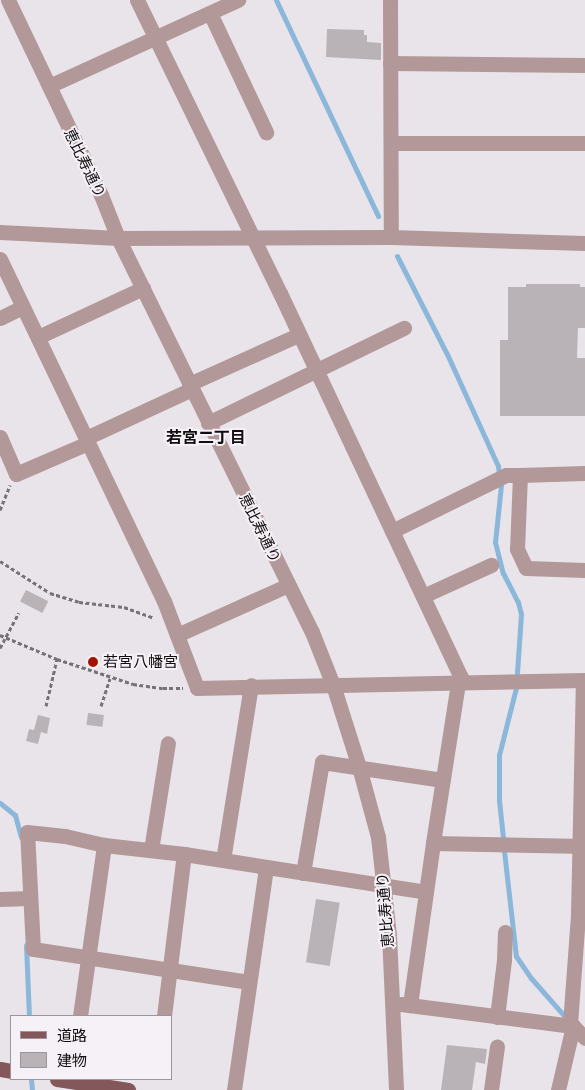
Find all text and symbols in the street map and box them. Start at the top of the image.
street label: 恵比寿通り [60,125,110,201]
district label: 若宮二丁目 [166,427,246,447]
street label: 恵比寿通り [235,490,285,566]
place label: 若宮八幡宮 [103,653,178,671]
marker: 若宮八幡宮 [87,656,99,668]
street label: 恵比寿通り [373,872,397,948]
legend [10,1015,172,1080]
text: 道路 [57,1025,87,1045]
text: 建物 [57,1050,87,1070]

